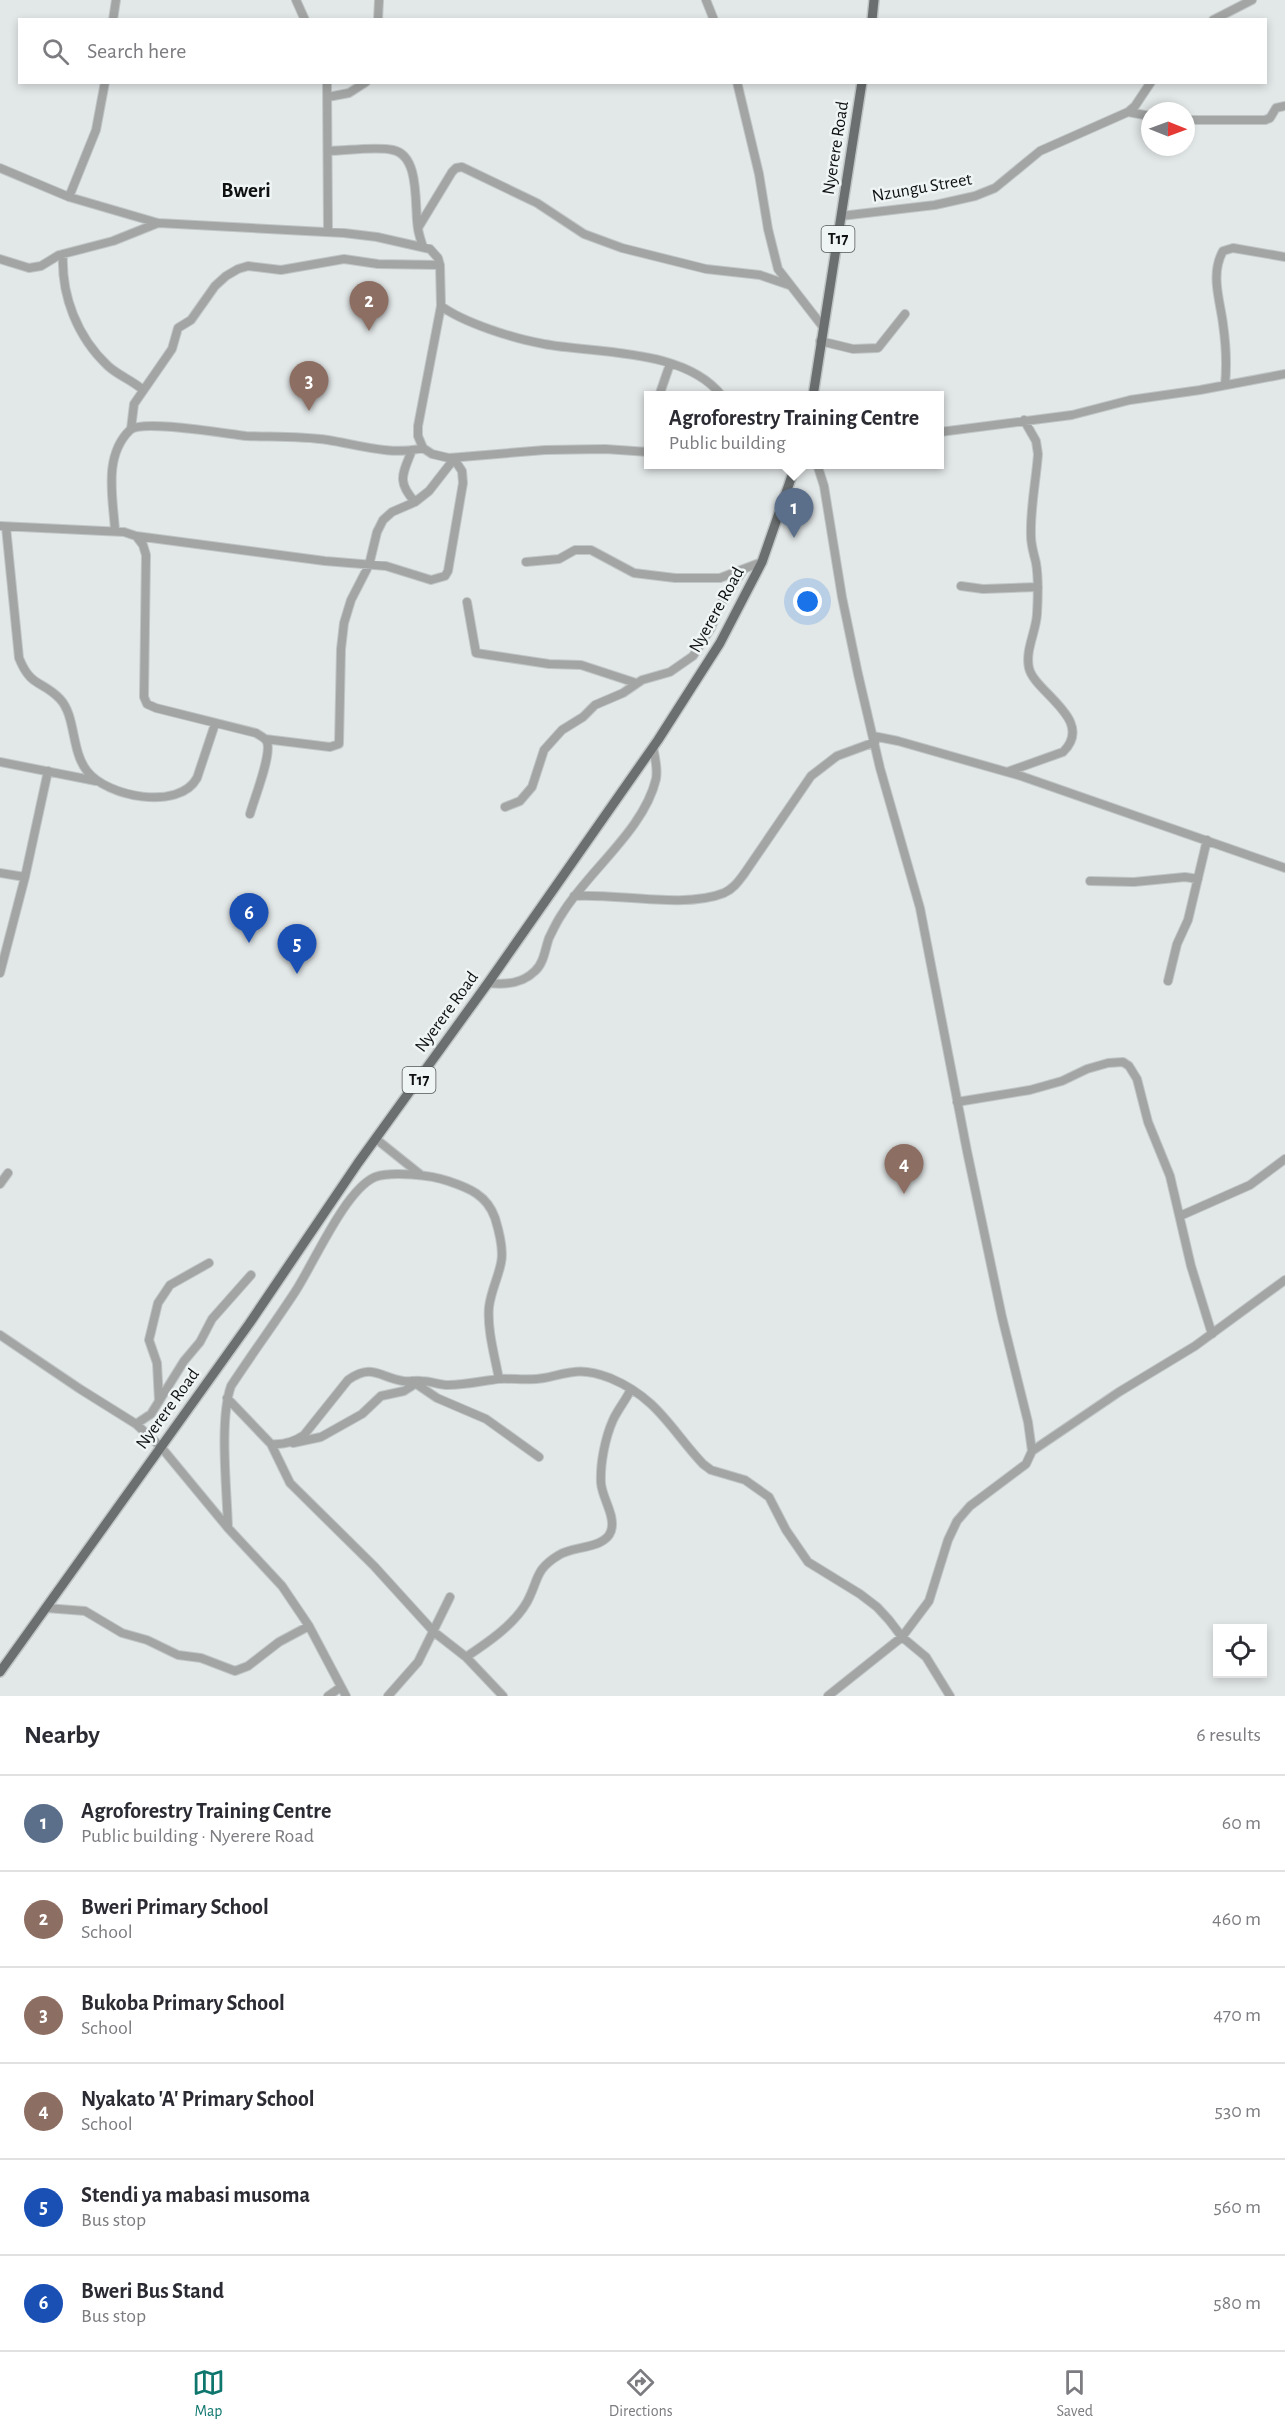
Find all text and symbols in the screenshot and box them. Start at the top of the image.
search box [18,18,1267,84]
icon: search [39,35,72,68]
text: Search here [87,40,186,62]
street label: Nyerere Road [820,100,852,196]
north arrow [1141,102,1195,156]
street label: Nzungu Street [871,170,974,206]
district label: Bweri [221,180,271,201]
road number: T17 [822,226,854,252]
pin: 2 [350,282,388,331]
pin: 3 [290,362,328,411]
popup [644,391,944,469]
text: Agroforestry Training Centre [669,407,919,429]
text: Public building [669,433,786,453]
pin: 1 [774,488,814,538]
street label: Nyerere Road [686,564,748,656]
your location [793,587,822,616]
pin: 6 [230,894,268,943]
pin: 5 [278,924,316,974]
street label: Nyerere Road [412,969,482,1055]
road number: T17 [402,1067,436,1093]
pin: 4 [884,1144,924,1194]
street label: Nyerere Road [133,1366,203,1452]
map controls [1213,1624,1267,1678]
button: locate [1213,1624,1267,1678]
text: Nearby [24,1722,100,1748]
text: 6 results [1196,1725,1261,1745]
text: Agroforestry Training Centre [81,1800,331,1822]
text: 1 [40,1813,47,1833]
text: 60 m [1222,1813,1261,1833]
text: Public building · Nyerere Road [81,1826,314,1846]
text: Bweri Primary School [81,1896,269,1918]
text: 2 [39,1909,48,1929]
text: 460 m [1212,1909,1261,1929]
text: School [81,1922,133,1942]
text: Bukoba Primary School [81,1992,285,2014]
text: 3 [39,2005,48,2025]
text: 470 m [1213,2005,1261,2025]
text: School [81,2018,133,2038]
text: Nyakato 'A' Primary School [81,2088,315,2110]
text: 4 [38,2101,49,2121]
text: 530 m [1215,2101,1261,2121]
text: School [81,2114,133,2134]
text: Stendi ya mabasi musoma [81,2184,310,2206]
text: 5 [39,2197,48,2217]
text: 560 m [1213,2197,1261,2217]
text: Bus stop [81,2210,146,2230]
text: Bweri Bus Stand [81,2280,224,2302]
text: 6 [39,2293,48,2313]
text: 580 m [1213,2293,1261,2313]
text: Bus stop [81,2306,146,2326]
tab: Map [192,2366,225,2421]
tab: Directions [609,2366,673,2421]
tab: Saved [1056,2366,1093,2421]

